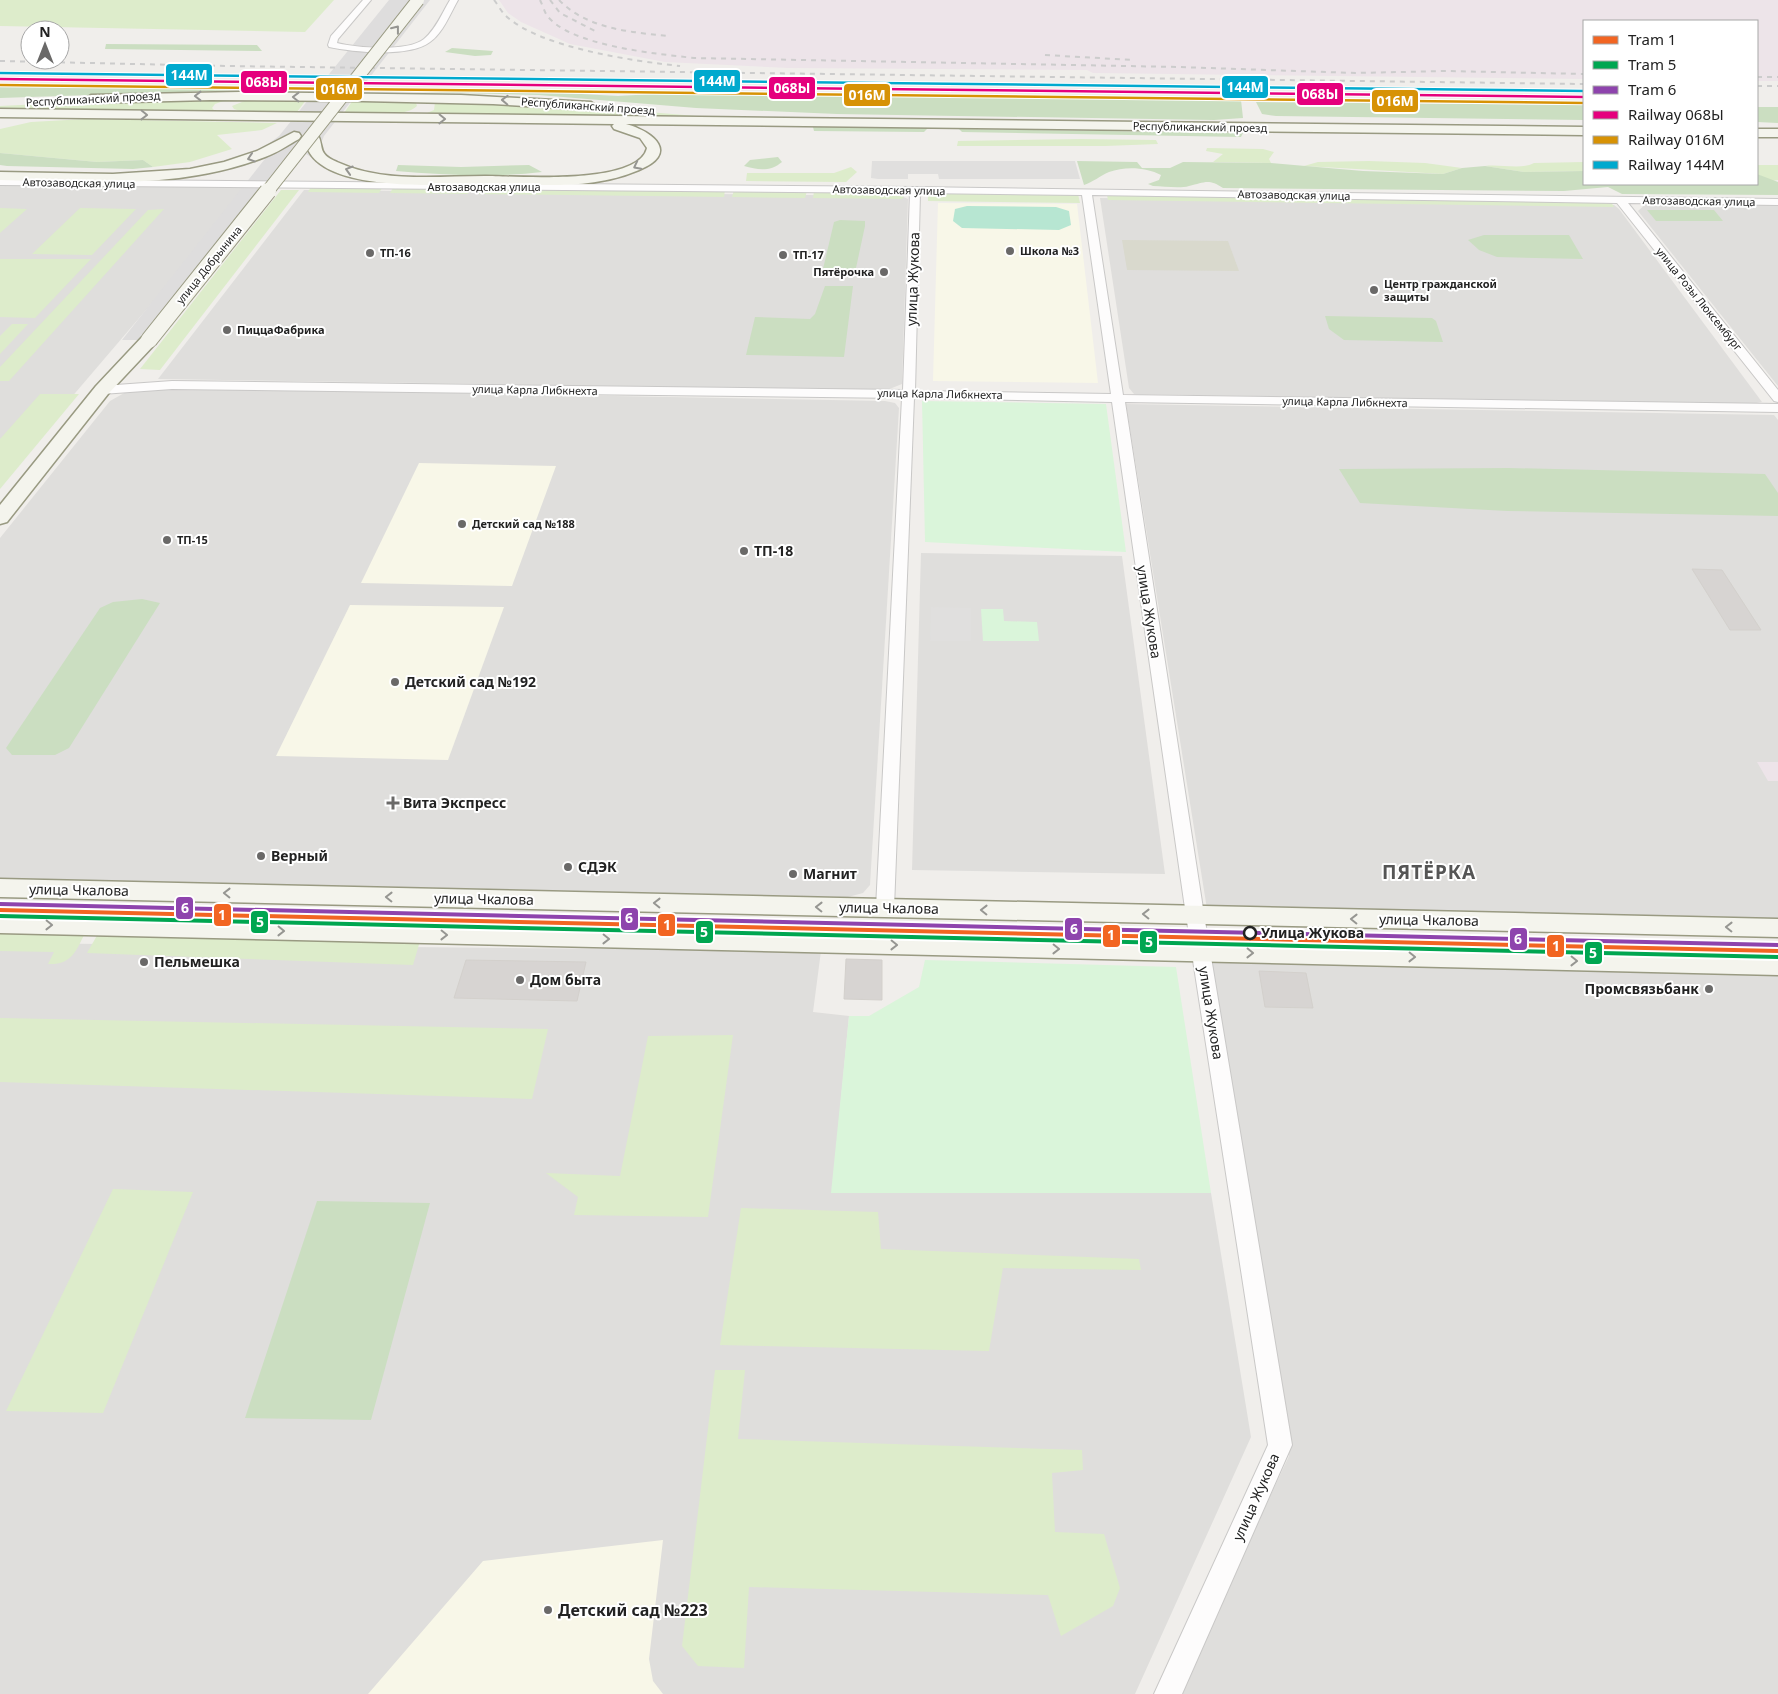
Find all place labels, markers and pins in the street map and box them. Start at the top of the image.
place label: Школа №3 [1020,243,1079,258]
place label: ТП-16 [380,245,411,260]
marker: Школа №3 [1004,245,1016,257]
marker: ТП-16 [364,247,376,259]
place label: ТП-17 [793,247,824,262]
marker: ТП-17 [777,249,789,261]
place label: Пятёрочка [813,264,874,279]
marker: Пятёрочка [878,266,890,278]
place label: Центр гражданской защиты [1384,276,1497,304]
marker: Центр гражданской защиты [1368,284,1380,296]
place label: ПиццаФабрика [237,322,325,337]
marker: ПиццаФабрика [221,324,233,336]
place label: Детский сад №188 [472,516,575,531]
marker: Детский сад №188 [456,518,468,530]
place label: ТП-15 [177,532,208,547]
marker: ТП-15 [161,534,173,546]
place label: ТП-18 [754,541,793,560]
marker: ТП-18 [738,545,750,557]
place label: Детский сад №192 [405,672,536,691]
marker: Детский сад №192 [389,676,401,688]
place label: Вита Экспресс [403,793,506,812]
marker: Вита Экспресс [387,797,399,809]
place label: Верный [271,846,328,865]
marker: Верный [255,850,267,862]
place label: СДЭК [578,857,617,876]
marker: СДЭК [562,861,574,873]
place label: Магнит [803,864,857,883]
marker: Магнит [787,868,799,880]
place label: Улица Жукова [1261,923,1364,942]
marker: Улица Жукова [1243,926,1257,940]
place label: Пельмешка [154,952,240,971]
marker: Пельмешка [138,956,150,968]
place label: Дом быта [530,970,601,989]
marker: Дом быта [514,974,526,986]
place label: Промсвязьбанк [1585,979,1699,998]
marker: Промсвязьбанк [1703,983,1715,995]
place label: Детский сад №223 [558,1599,708,1621]
marker: Детский сад №223 [542,1604,554,1616]

